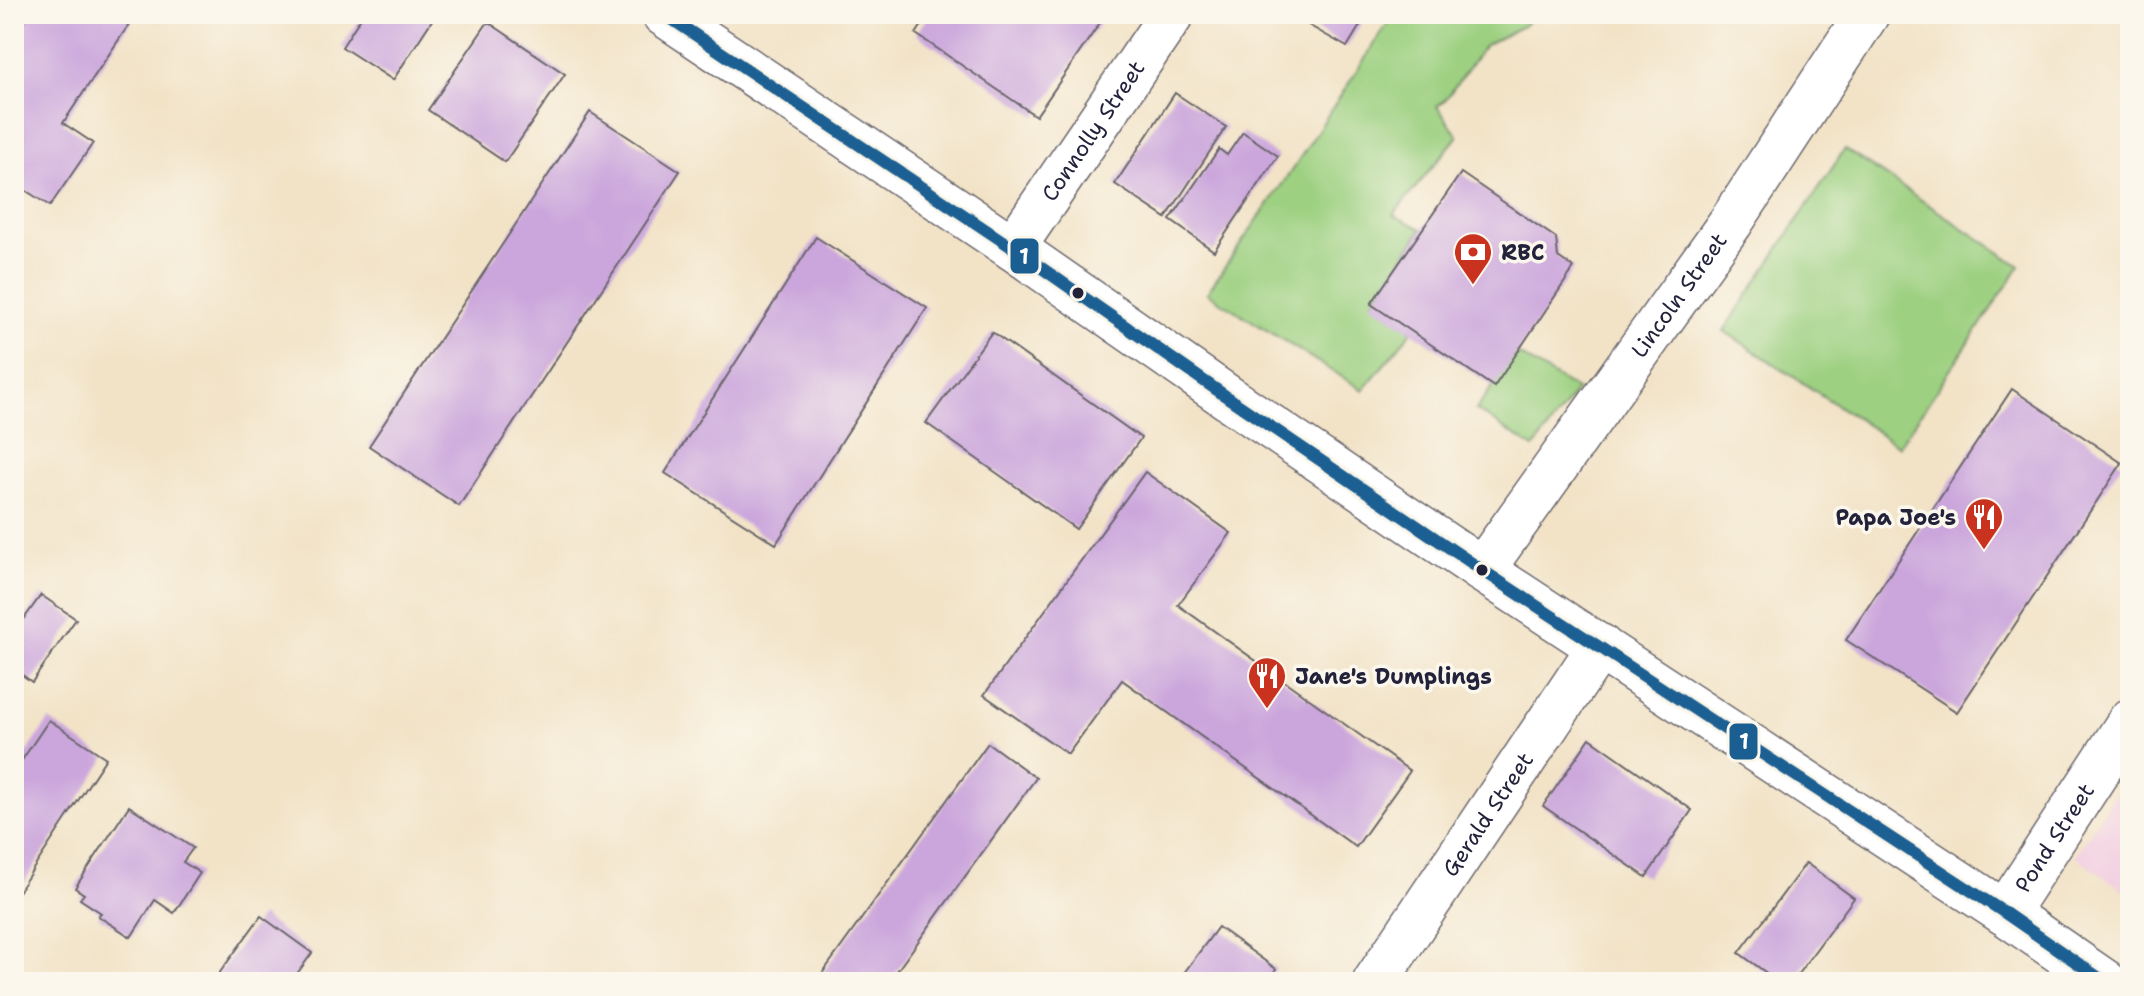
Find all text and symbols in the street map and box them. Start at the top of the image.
street label: Connolly Street [1035,55,1151,207]
street label: Lincoln Street [1624,227,1733,363]
bank icon: RBC [1452,231,1494,286]
line badge: 1 [1009,237,1040,275]
place label: RBC [1501,238,1544,267]
text: 1 [1019,242,1029,271]
unlabelled marker [1070,285,1086,301]
restaurant icon: Papa Joe's [1963,496,2005,551]
place label: Papa Joe's [1835,503,1956,532]
unlabelled marker [1474,562,1490,578]
restaurant icon: Jane's Dumplings [1246,655,1288,710]
place label: Jane's Dumplings [1295,662,1492,691]
line badge: 1 [1728,722,1759,761]
text: 1 [1739,727,1749,756]
street label: Gerald Street [1435,746,1539,882]
street label: Pond Street [2008,777,2100,898]

